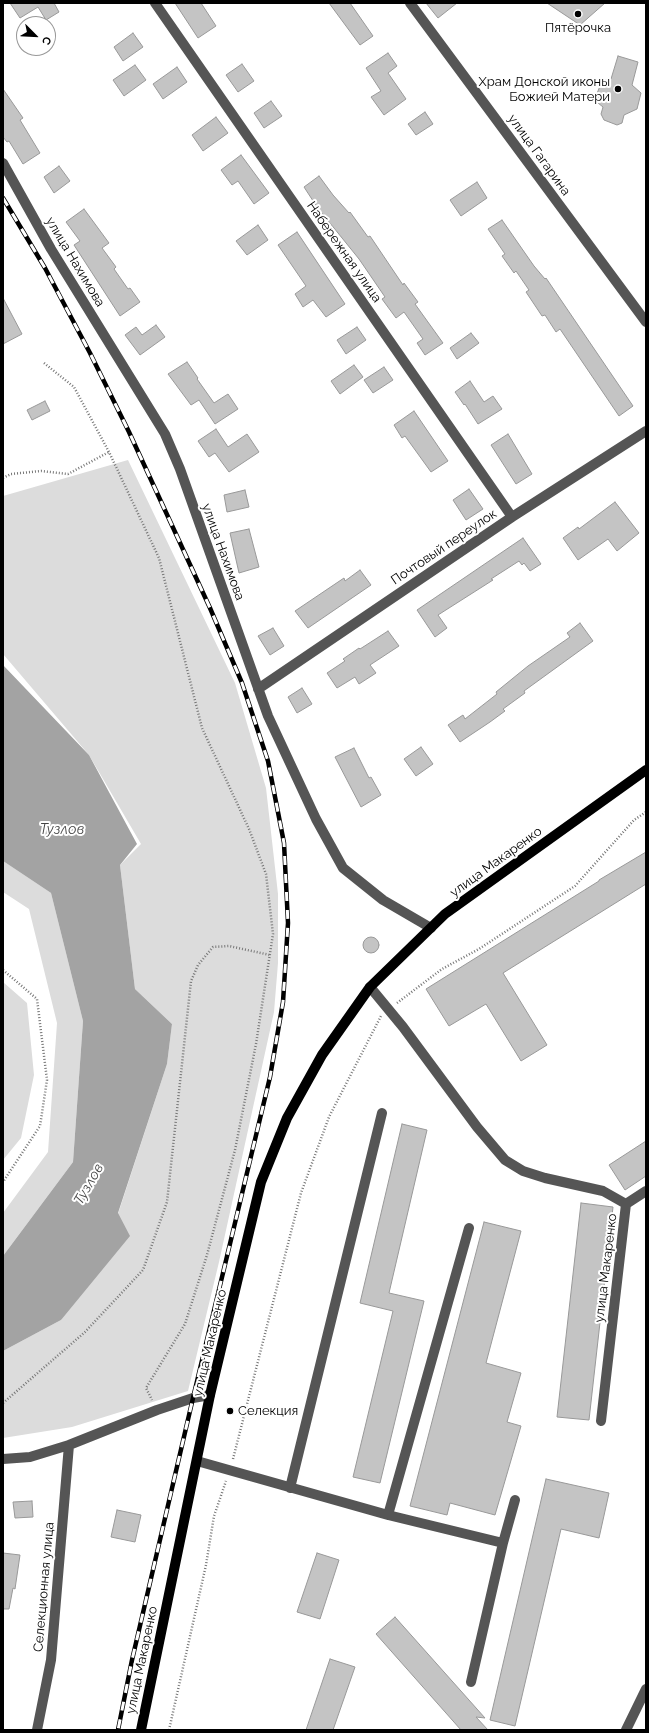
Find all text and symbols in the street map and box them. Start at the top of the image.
marker: Пятёрочка [573,9,583,19]
north arrow [16,16,56,56]
place label: Пятёрочка [545,20,611,36]
text: С [39,35,54,47]
place label: Храм Донской иконы Божией Матери [479,74,610,105]
marker: Храм Донской иконы Божией Матери [613,84,623,94]
street label: улица Гагарина [504,111,574,199]
street label: Набережная улица [303,199,385,305]
street label: улица Нахимова [42,214,108,310]
street label: улица Нахимова [198,501,248,603]
street label: Почтовый переулок [388,506,500,588]
water label: Тузлов [40,822,84,838]
street label: улица Макаренко [447,823,545,901]
water label: Тузлов [71,1160,107,1208]
street label: улица Макаренко [592,1213,620,1323]
street label: улица Макаренко [190,1288,230,1398]
place label: Селекция [238,1403,298,1419]
marker: Селекция [225,1406,235,1416]
street label: Селекционная улица [31,1521,57,1653]
street label: улица Макаренко [123,1605,161,1715]

